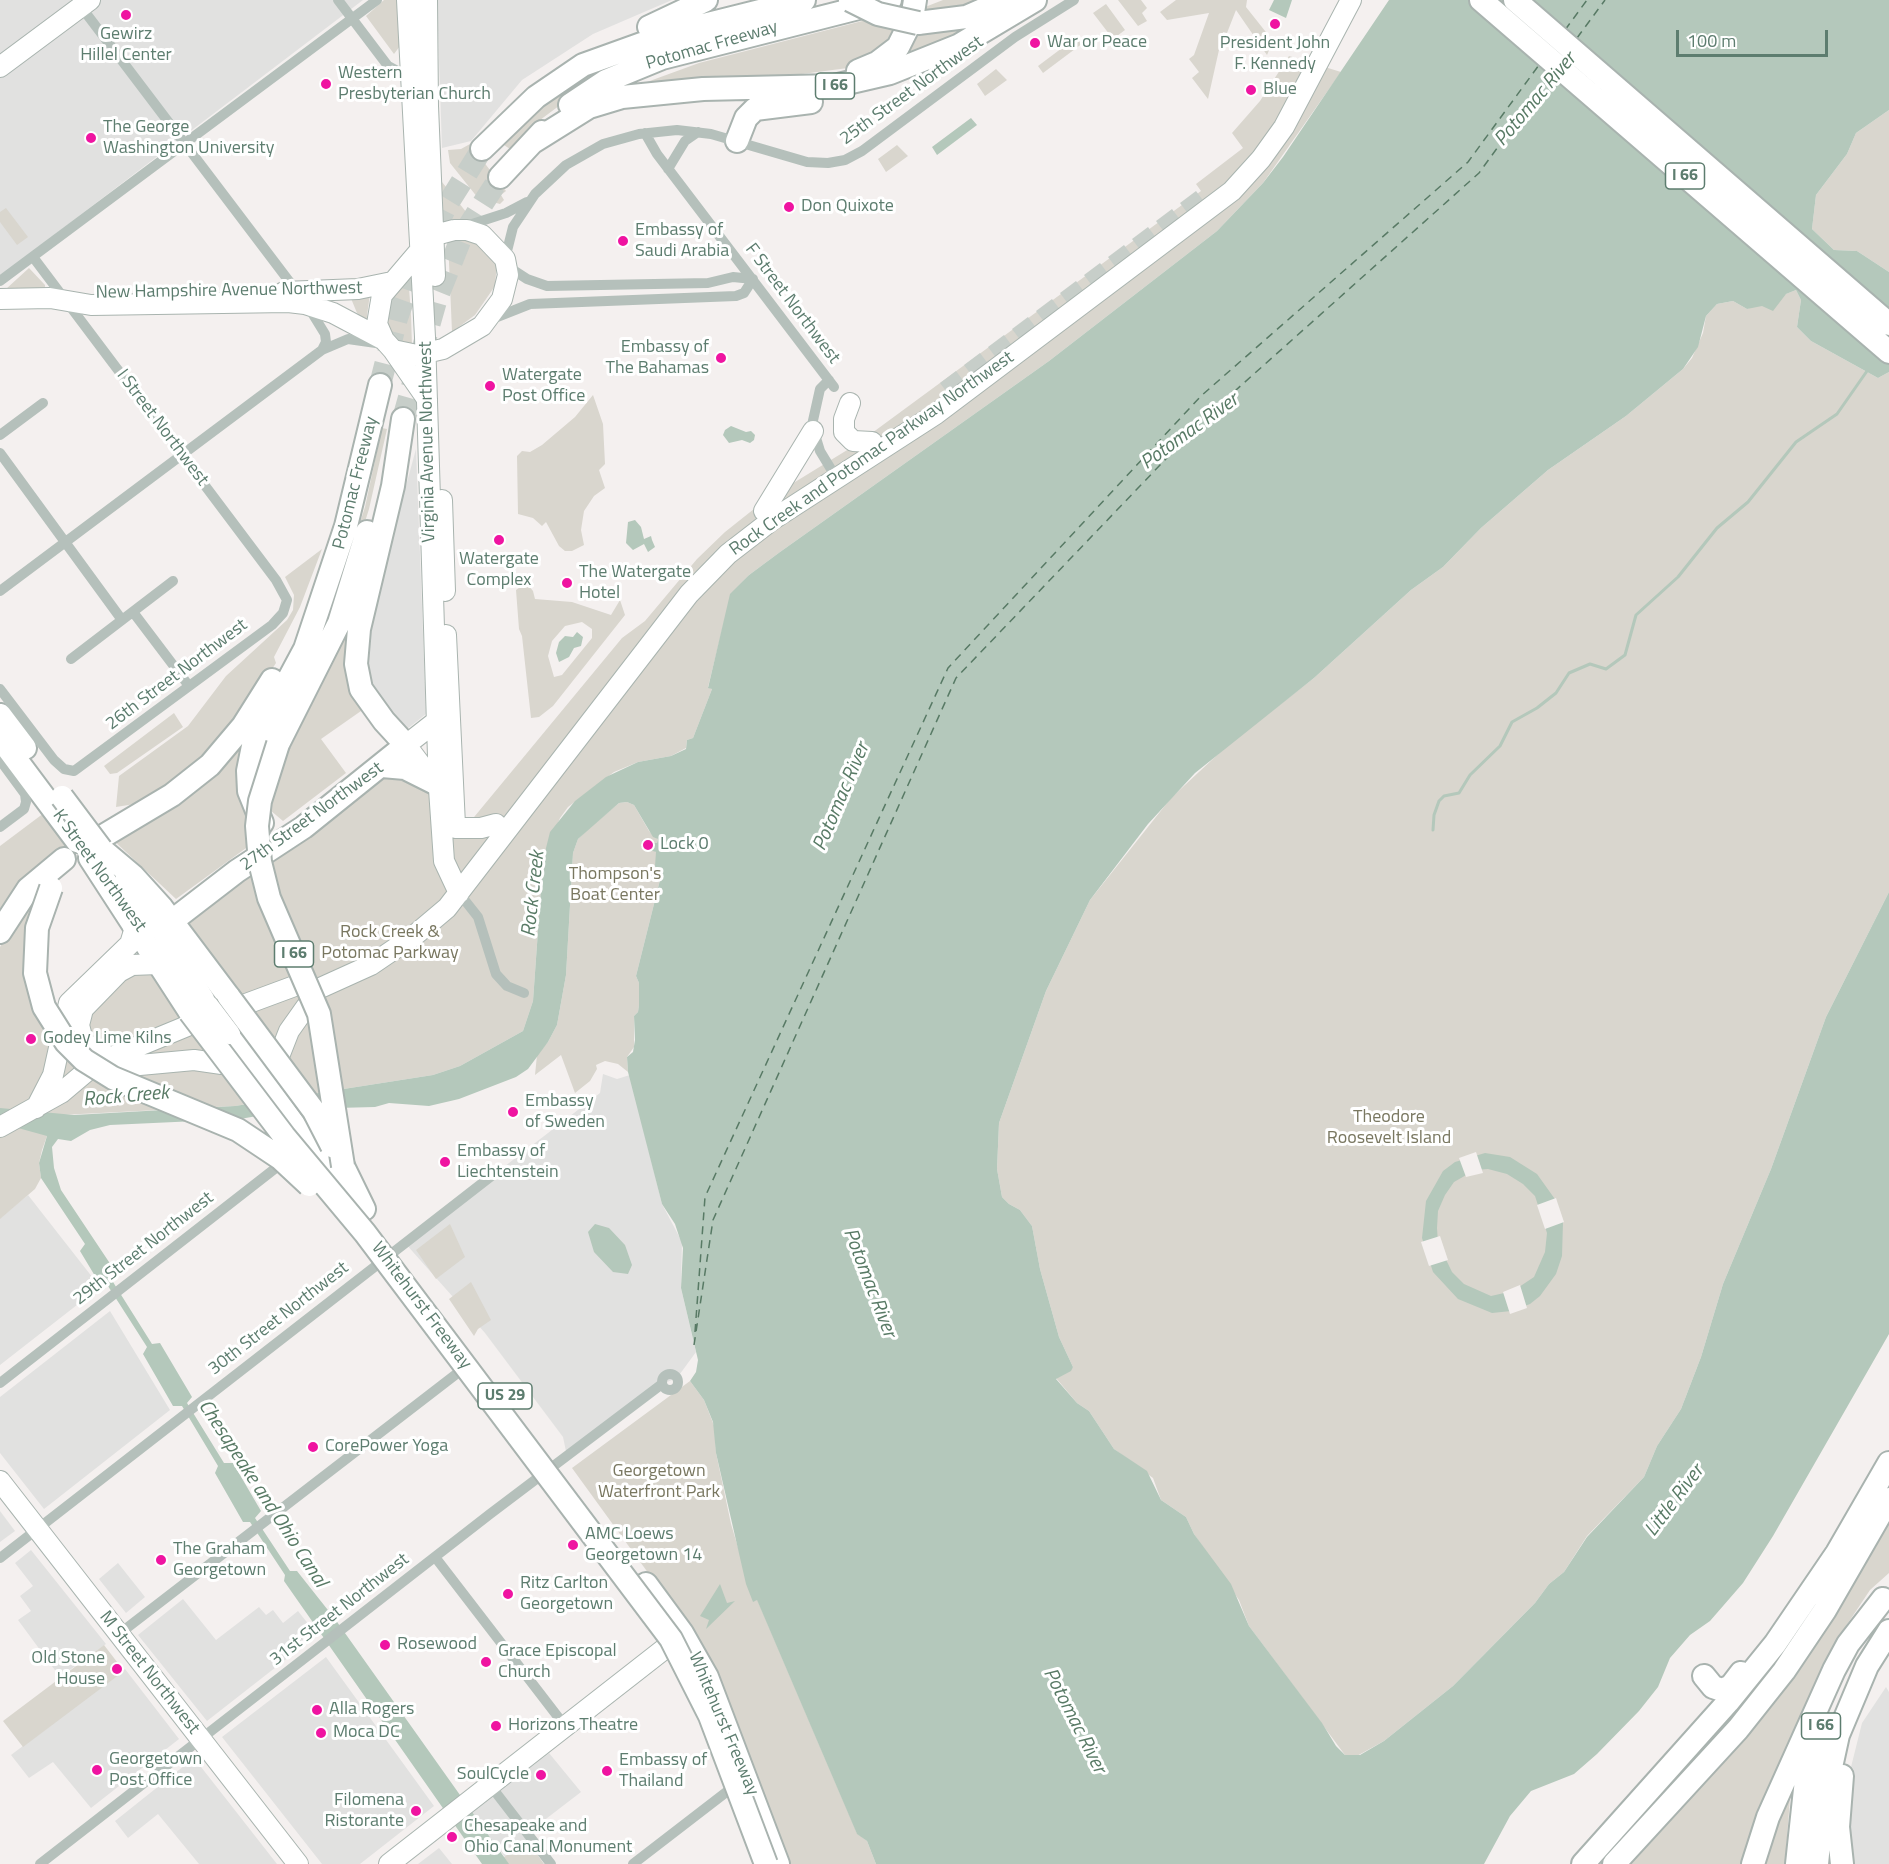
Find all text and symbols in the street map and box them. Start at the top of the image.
marker: Gewirz Hillel Center [119,8,133,22]
street label: Potomac Freeway [644,17,780,75]
marker: President John F. Kennedy [1268,17,1282,31]
scale bar [1679,18,1830,56]
place label: Gewirz Hillel Center [80,24,172,66]
text: 100 m [1687,27,1736,54]
street label: 25th Street Northwest [836,32,988,150]
place label: War or Peace [1047,32,1147,54]
place label: President John F. Kennedy [1220,33,1330,76]
marker: War or Peace [1028,36,1042,50]
water label: Potomac River [1490,48,1582,152]
place label: Western Presbyterian Church [338,63,491,106]
road number: I 66 [816,73,854,99]
marker: Western Presbyterian Church [319,77,333,91]
place label: Blue [1263,79,1297,101]
marker: Blue [1244,83,1258,97]
place label: The George Washington University [103,117,274,160]
marker: The George Washington University [84,131,98,145]
road number: I 66 [1666,163,1704,189]
place label: Don Quixote [801,196,894,218]
marker: Don Quixote [782,200,796,214]
place label: Embassy of Saudi Arabia [635,220,729,262]
marker: Embassy of Saudi Arabia [616,234,630,248]
street label: F Street Northwest [740,240,844,368]
street label: New Hampshire Avenue Northwest [95,278,363,304]
place label: Embassy of The Bahamas [606,337,709,380]
street label: Virginia Avenue Northwest [415,341,441,543]
street label: Rock Creek and Potomac Parkway Northwest [726,347,1018,561]
marker: Embassy of The Bahamas [714,351,728,365]
place label: Watergate Post Office [502,365,585,407]
street label: I Street Northwest [111,366,213,490]
marker: Watergate Post Office [483,379,497,393]
water label: Potomac River [1137,389,1243,475]
street label: Potomac Freeway [329,414,383,552]
marker: Watergate Complex [492,533,506,547]
place label: Watergate Complex [459,549,539,592]
place label: The Watergate Hotel [579,562,691,604]
marker: The Watergate Hotel [560,576,574,590]
street label: 26th Street Northwest [102,615,252,735]
water label: Potomac River [809,740,875,854]
street label: 27th Street Northwest [236,758,388,876]
street label: K Street Northwest [47,806,151,936]
place label: Lock 0 [660,834,709,856]
marker: Lock 0 [641,838,655,852]
water label: Rock Creek [518,850,550,938]
park label: Thompson's Boat Center [569,864,661,906]
park label: Rock Creek & Potomac Parkway [321,922,459,964]
road number: I 66 [274,941,314,967]
place label: Godey Lime Kilns [43,1028,172,1050]
marker: Godey Lime Kilns [24,1032,38,1046]
water label: Rock Creek [82,1081,170,1113]
place label: Embassy of Sweden [525,1091,605,1134]
marker: Embassy of Sweden [506,1105,520,1119]
park label: Theodore Roosevelt Island [1327,1107,1451,1150]
place label: Embassy of Liechtenstein [457,1141,559,1184]
marker: Embassy of Liechtenstein [438,1155,452,1169]
street label: 29th Street Northwest [70,1188,218,1310]
water label: Potomac River [837,1225,901,1341]
street label: Whitehurst Freeway [366,1238,476,1374]
street label: 30th Street Northwest [205,1258,353,1380]
road number: US 29 [478,1383,532,1409]
water label: Chesapeake and Ohio Canal [192,1396,332,1592]
place label: CorePower Yoga [325,1436,448,1458]
marker: CorePower Yoga [306,1440,320,1454]
park label: Georgetown Waterfront Park [598,1461,720,1504]
water label: Little River [1640,1461,1710,1541]
place label: AMC Loews Georgetown 14 [585,1524,702,1567]
marker: AMC Loews Georgetown 14 [566,1538,580,1552]
place label: The Graham Georgetown [173,1539,266,1582]
street label: 31st Street Northwest [266,1549,414,1671]
marker: The Graham Georgetown [154,1553,168,1567]
place label: Ritz Carlton Georgetown [520,1573,613,1616]
marker: Ritz Carlton Georgetown [501,1587,515,1601]
street label: M Street Northwest [94,1607,204,1739]
place label: Rosewood [397,1634,477,1656]
marker: Rosewood [378,1638,392,1652]
place label: Grace Episcopal Church [498,1641,617,1684]
place label: Old Stone House [31,1648,105,1690]
street label: Whitehurst Freeway [683,1649,763,1799]
marker: Grace Episcopal Church [479,1655,493,1669]
marker: Old Stone House [110,1662,124,1676]
water label: Potomac River [1037,1664,1111,1778]
place label: Alla Rogers [329,1699,414,1721]
marker: Alla Rogers [310,1703,324,1717]
road number: I 66 [1802,1713,1840,1739]
place label: Horizons Theatre [508,1715,638,1737]
marker: Horizons Theatre [489,1719,503,1733]
place label: Moca DC [333,1722,400,1744]
marker: Moca DC [314,1726,328,1740]
place label: Georgetown Post Office [109,1749,202,1792]
place label: Embassy of Thailand [619,1750,707,1792]
marker: Georgetown Post Office [90,1763,104,1777]
place label: SoulCycle [457,1764,529,1786]
marker: Embassy of Thailand [600,1764,614,1778]
marker: SoulCycle [534,1768,548,1782]
place label: Filomena Ristorante [325,1790,404,1832]
marker: Filomena Ristorante [409,1804,423,1818]
place label: Chesapeake and Ohio Canal Monument [464,1816,632,1858]
marker: Chesapeake and Ohio Canal Monument [445,1830,459,1844]

